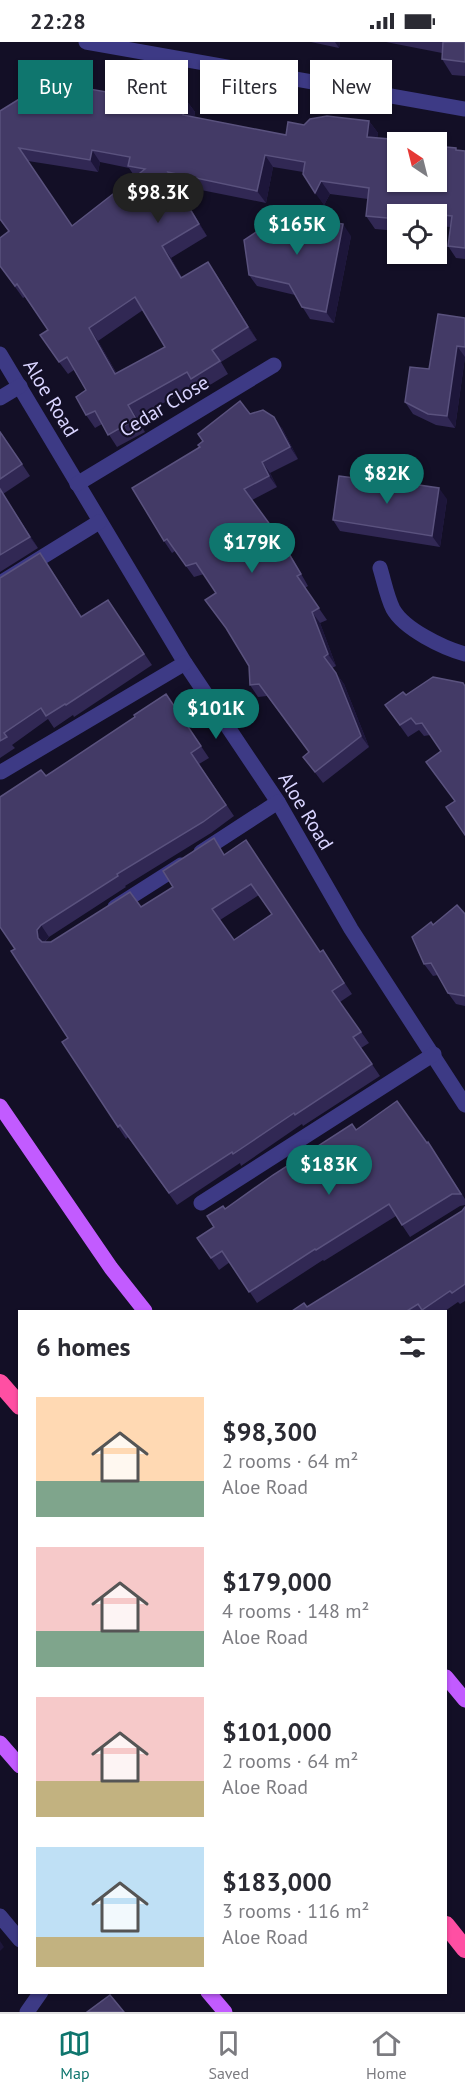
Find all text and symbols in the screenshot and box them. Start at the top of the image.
text: 22:28 [30,7,86,35]
chip: Buy [18,60,93,114]
chip: Rent [105,60,188,114]
chip: Filters [200,60,298,114]
chip: New [310,60,392,114]
north arrow [387,132,447,192]
map controls [387,132,447,264]
pin: $98.3K [109,173,207,224]
text: $98.3K [127,179,189,205]
button: locate [387,204,447,264]
pin: $165K [255,205,339,256]
text: $165K [268,211,326,237]
street label: Aloe Road [18,354,84,442]
street label: Cedar Close [114,369,214,443]
pin: $82K [351,454,423,505]
text: $82K [364,460,410,486]
pin: $179K [210,523,294,574]
text: $179K [223,529,281,555]
pin: $101K [174,689,258,740]
text: $101K [187,695,245,721]
street label: Aloe Road [273,767,339,855]
pin: $183K [287,1145,371,1196]
text: $183K [300,1151,358,1177]
text: 6 homes [36,1330,131,1363]
icon: filters [396,1330,429,1363]
text: $98,300 [222,1415,317,1448]
icon: home [84,1421,156,1493]
text: 2 rooms · 64 m² [222,1448,358,1474]
text: Aloe Road [222,1474,308,1500]
text: $179,000 [222,1565,332,1598]
icon: home [84,1571,156,1643]
text: 4 rooms · 148 m² [222,1598,369,1624]
text: Aloe Road [222,1624,308,1650]
text: $101,000 [222,1715,332,1748]
icon: home [84,1721,156,1793]
text: 2 rooms · 64 m² [222,1748,358,1774]
text: Aloe Road [222,1774,308,1800]
text: $183,000 [222,1865,332,1898]
icon: home [84,1871,156,1943]
text: 3 rooms · 116 m² [222,1898,369,1924]
text: Aloe Road [222,1924,308,1950]
tab: Map [58,2027,91,2083]
tab: Saved [208,2027,249,2083]
tab: Home [366,2027,407,2083]

